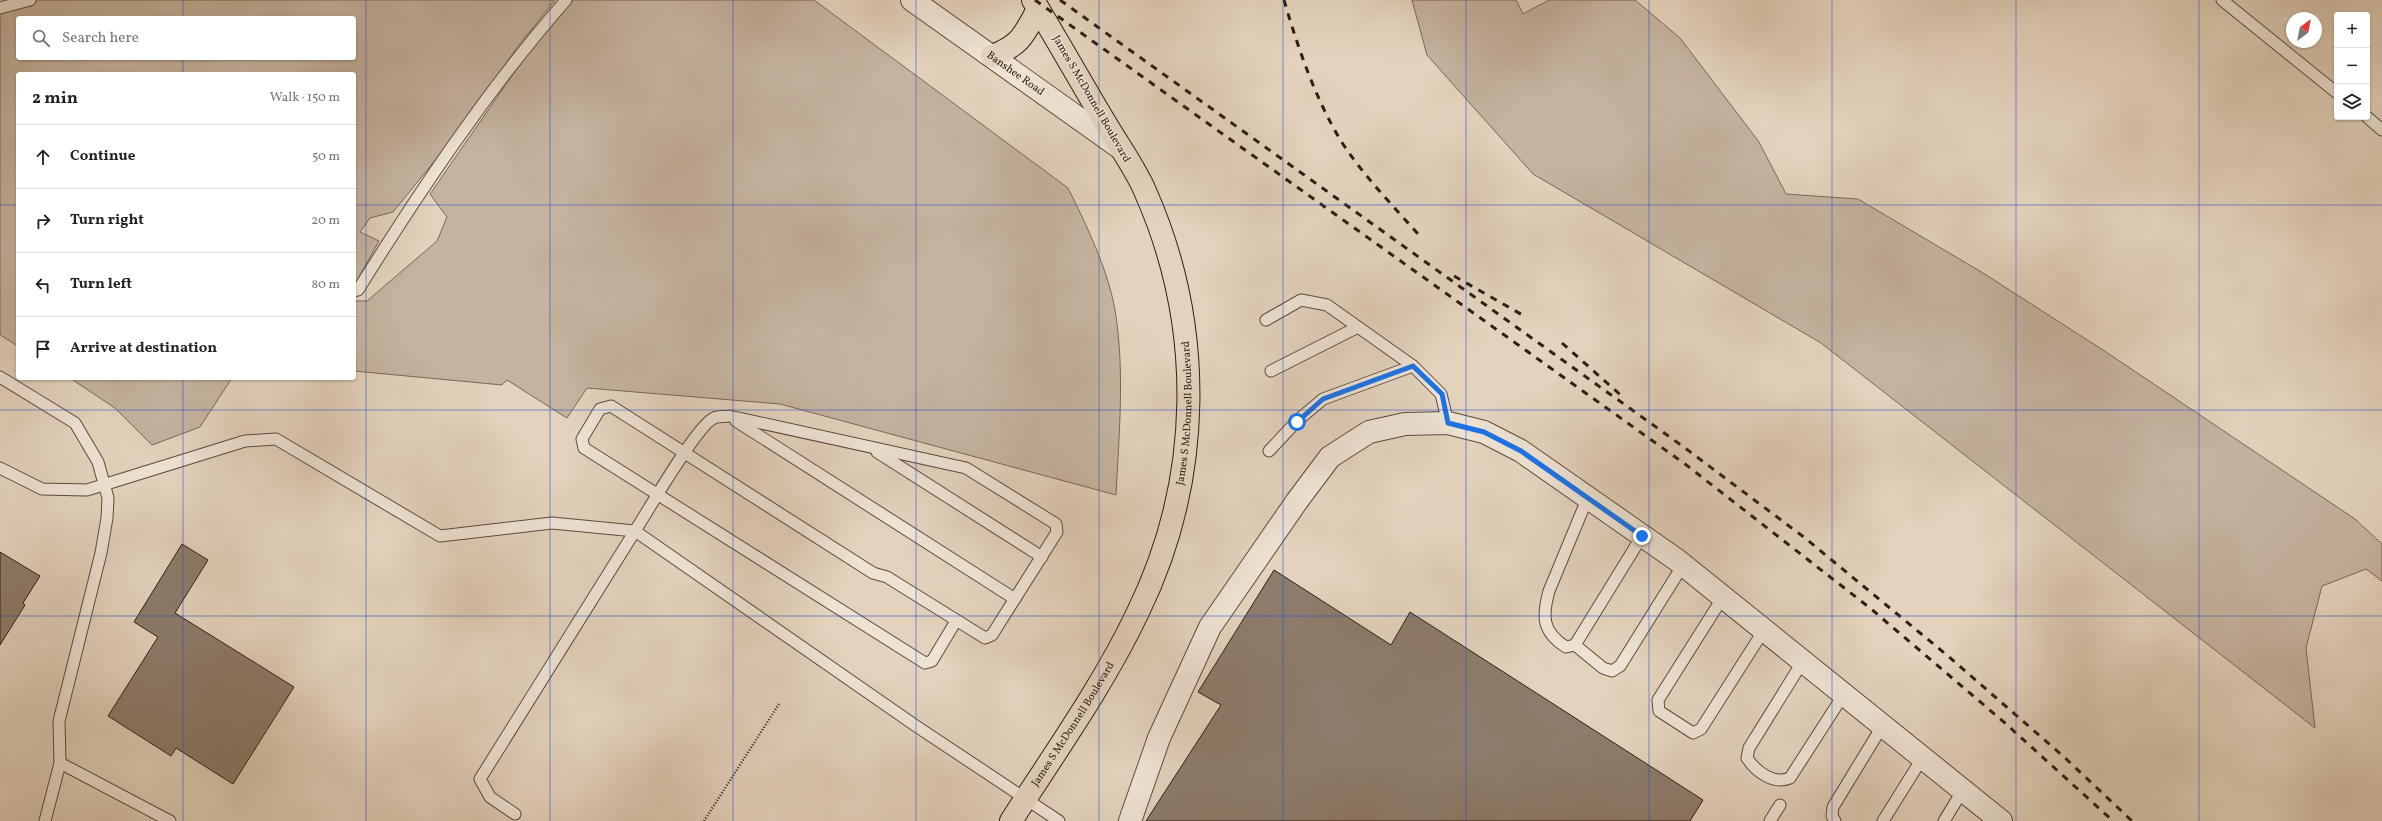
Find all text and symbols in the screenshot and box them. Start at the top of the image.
north arrow [2286,12,2322,48]
map controls [2334,12,2370,120]
button: + [2334,12,2370,48]
search box [16,16,356,60]
icon: search [30,27,52,49]
text: Search here [62,28,139,49]
street label: James S McDonnell Boulevard [1048,33,1134,165]
street label: Banshee Road [984,48,1047,99]
button: − [2334,48,2370,84]
button: layers [2334,84,2370,120]
text: 2 min [32,87,78,110]
text: Walk · 150 m [270,89,340,107]
icon: ahead [32,146,54,168]
text: Continue [70,146,135,167]
text: 50 m [312,148,340,166]
icon: right [32,210,54,232]
text: Turn right [70,210,144,231]
text: 20 m [311,212,340,230]
icon: left [32,274,54,296]
text: Turn left [70,274,132,295]
text: 80 m [311,276,340,294]
icon: arrive [32,338,54,360]
text: Arrive at destination [70,338,217,359]
street label: James S McDonnell Boulevard [1173,340,1196,487]
route start [1288,413,1306,431]
route end [1633,527,1651,545]
street label: James S McDonnell Boulevard [1028,659,1118,790]

